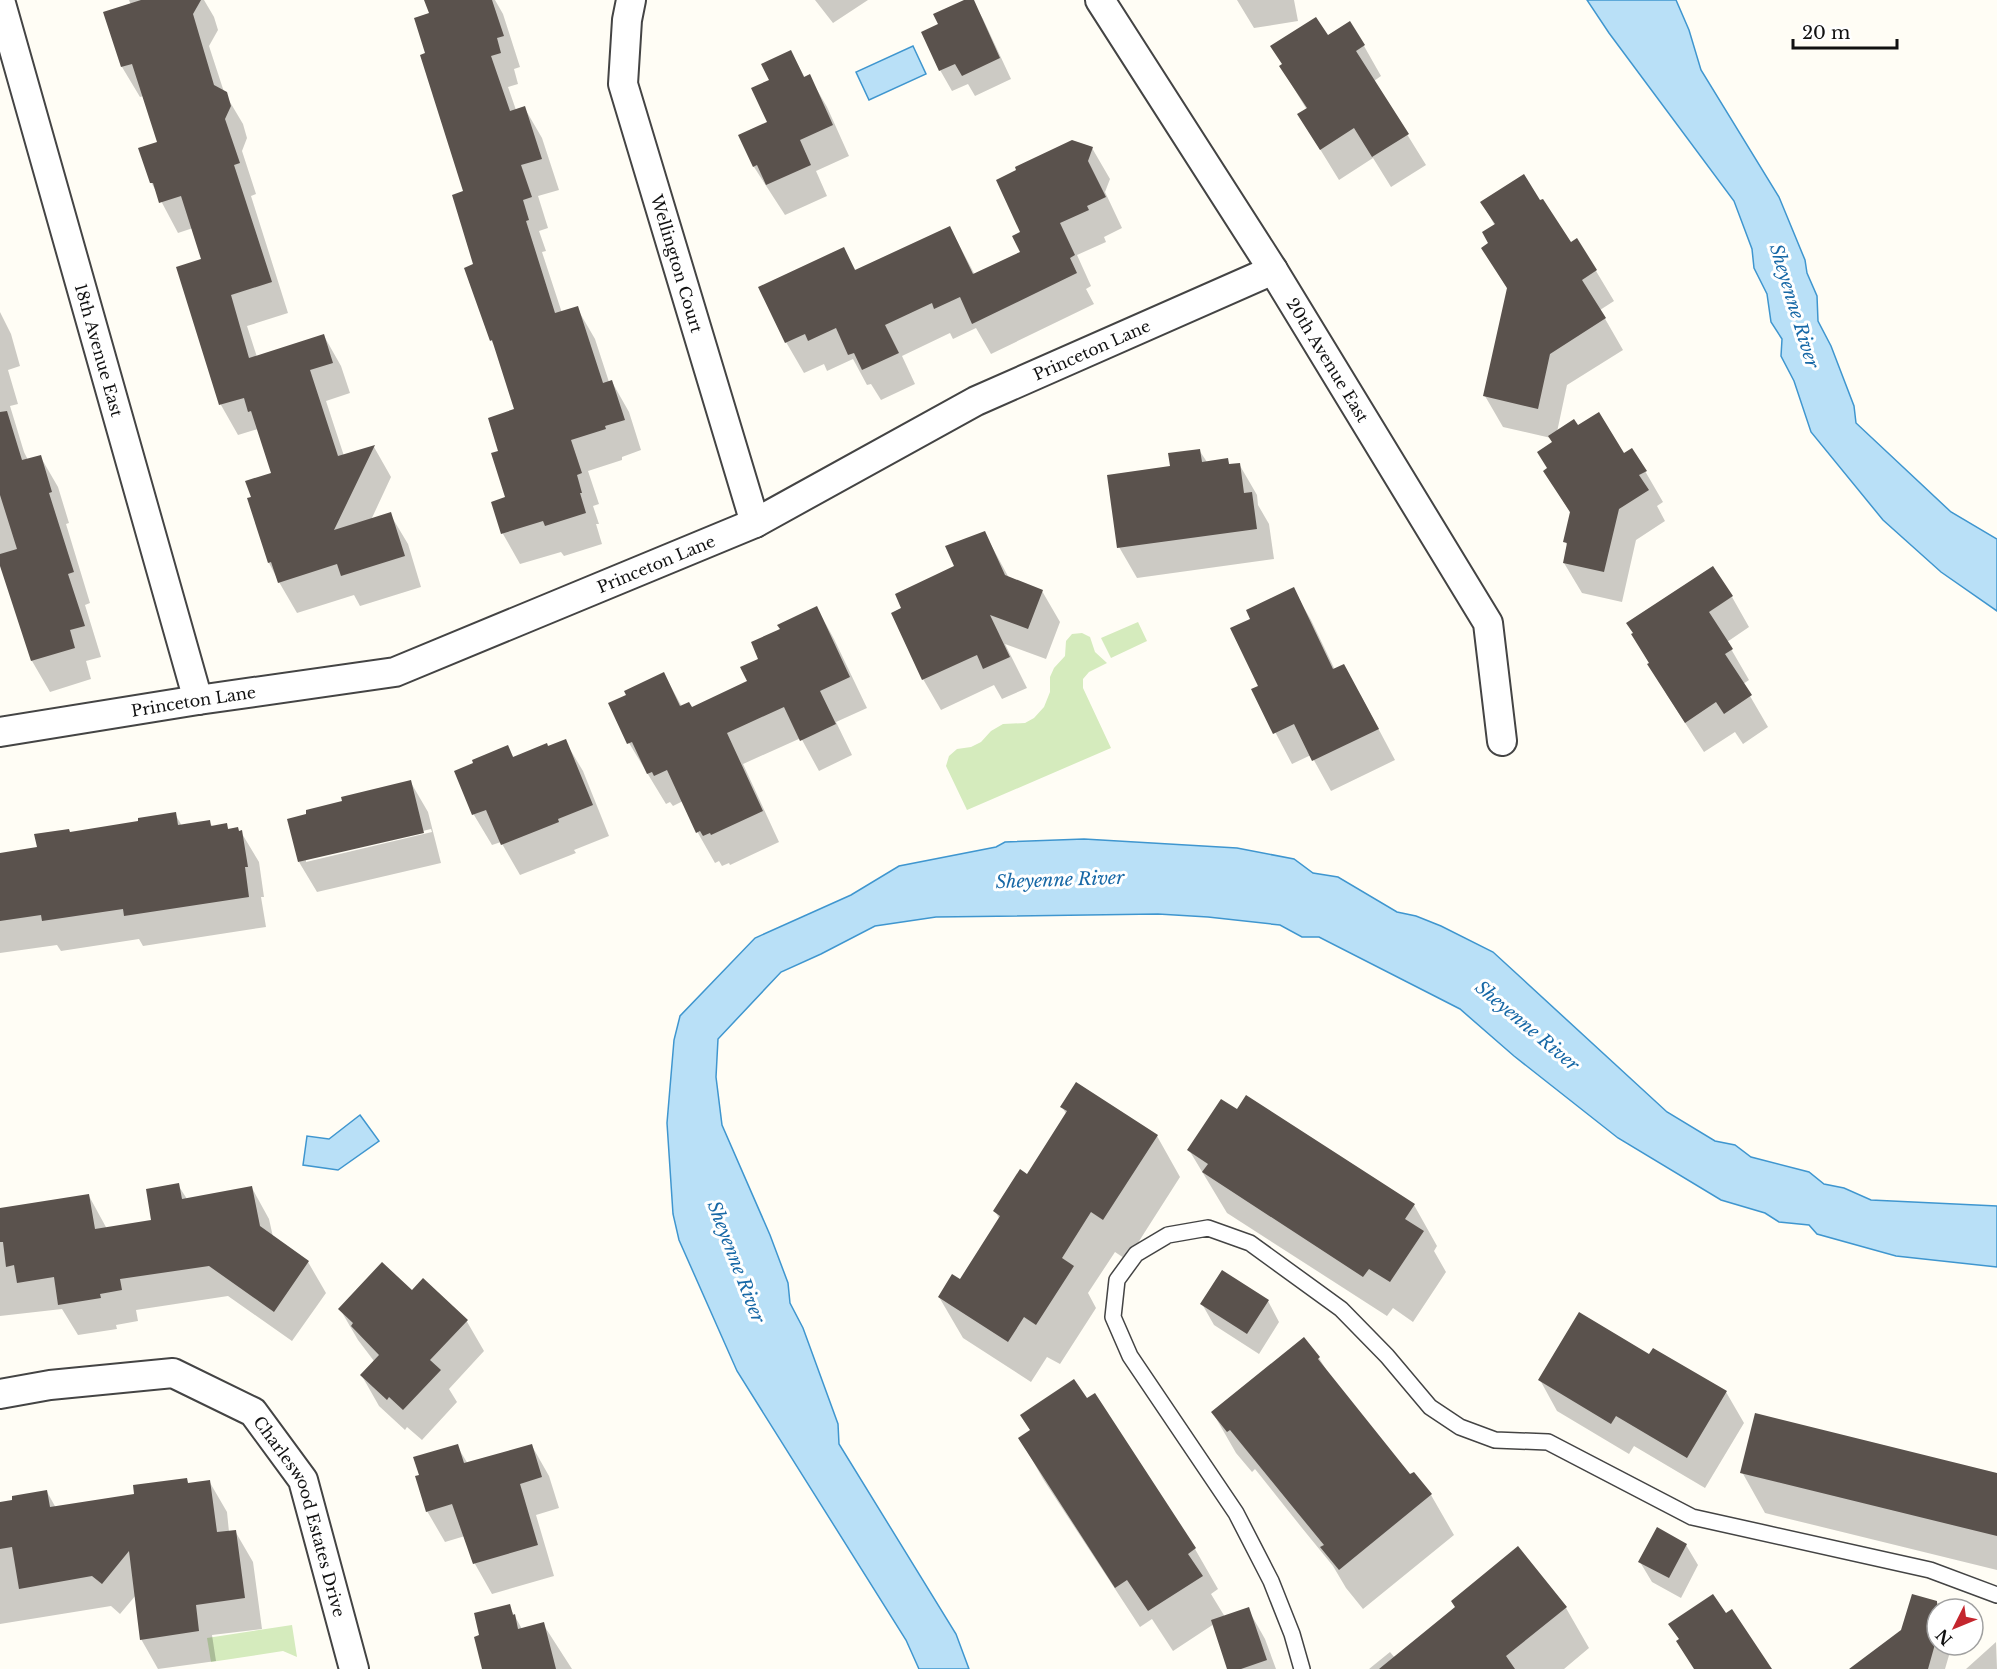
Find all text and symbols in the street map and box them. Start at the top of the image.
scale bar [1793,12,1896,50]
text: 20 m [1802,22,1850,44]
street label: Wellington Court [647,191,707,335]
water label: Sheyenne River [1765,241,1824,371]
street label: 18th Avenue East [71,281,127,419]
street label: 20th Avenue East [1282,294,1373,426]
street label: Princeton Lane [1030,315,1153,385]
street label: Princeton Lane [594,531,718,597]
street label: Princeton Lane [130,682,257,721]
water label: Sheyenne River [995,867,1125,893]
water label: Sheyenne River [1471,976,1584,1076]
water label: Sheyenne River [703,1198,770,1327]
street label: Charleswood Estates Drive [249,1412,349,1619]
north arrow [1925,1597,1985,1657]
text: N [1932,1625,1956,1650]

